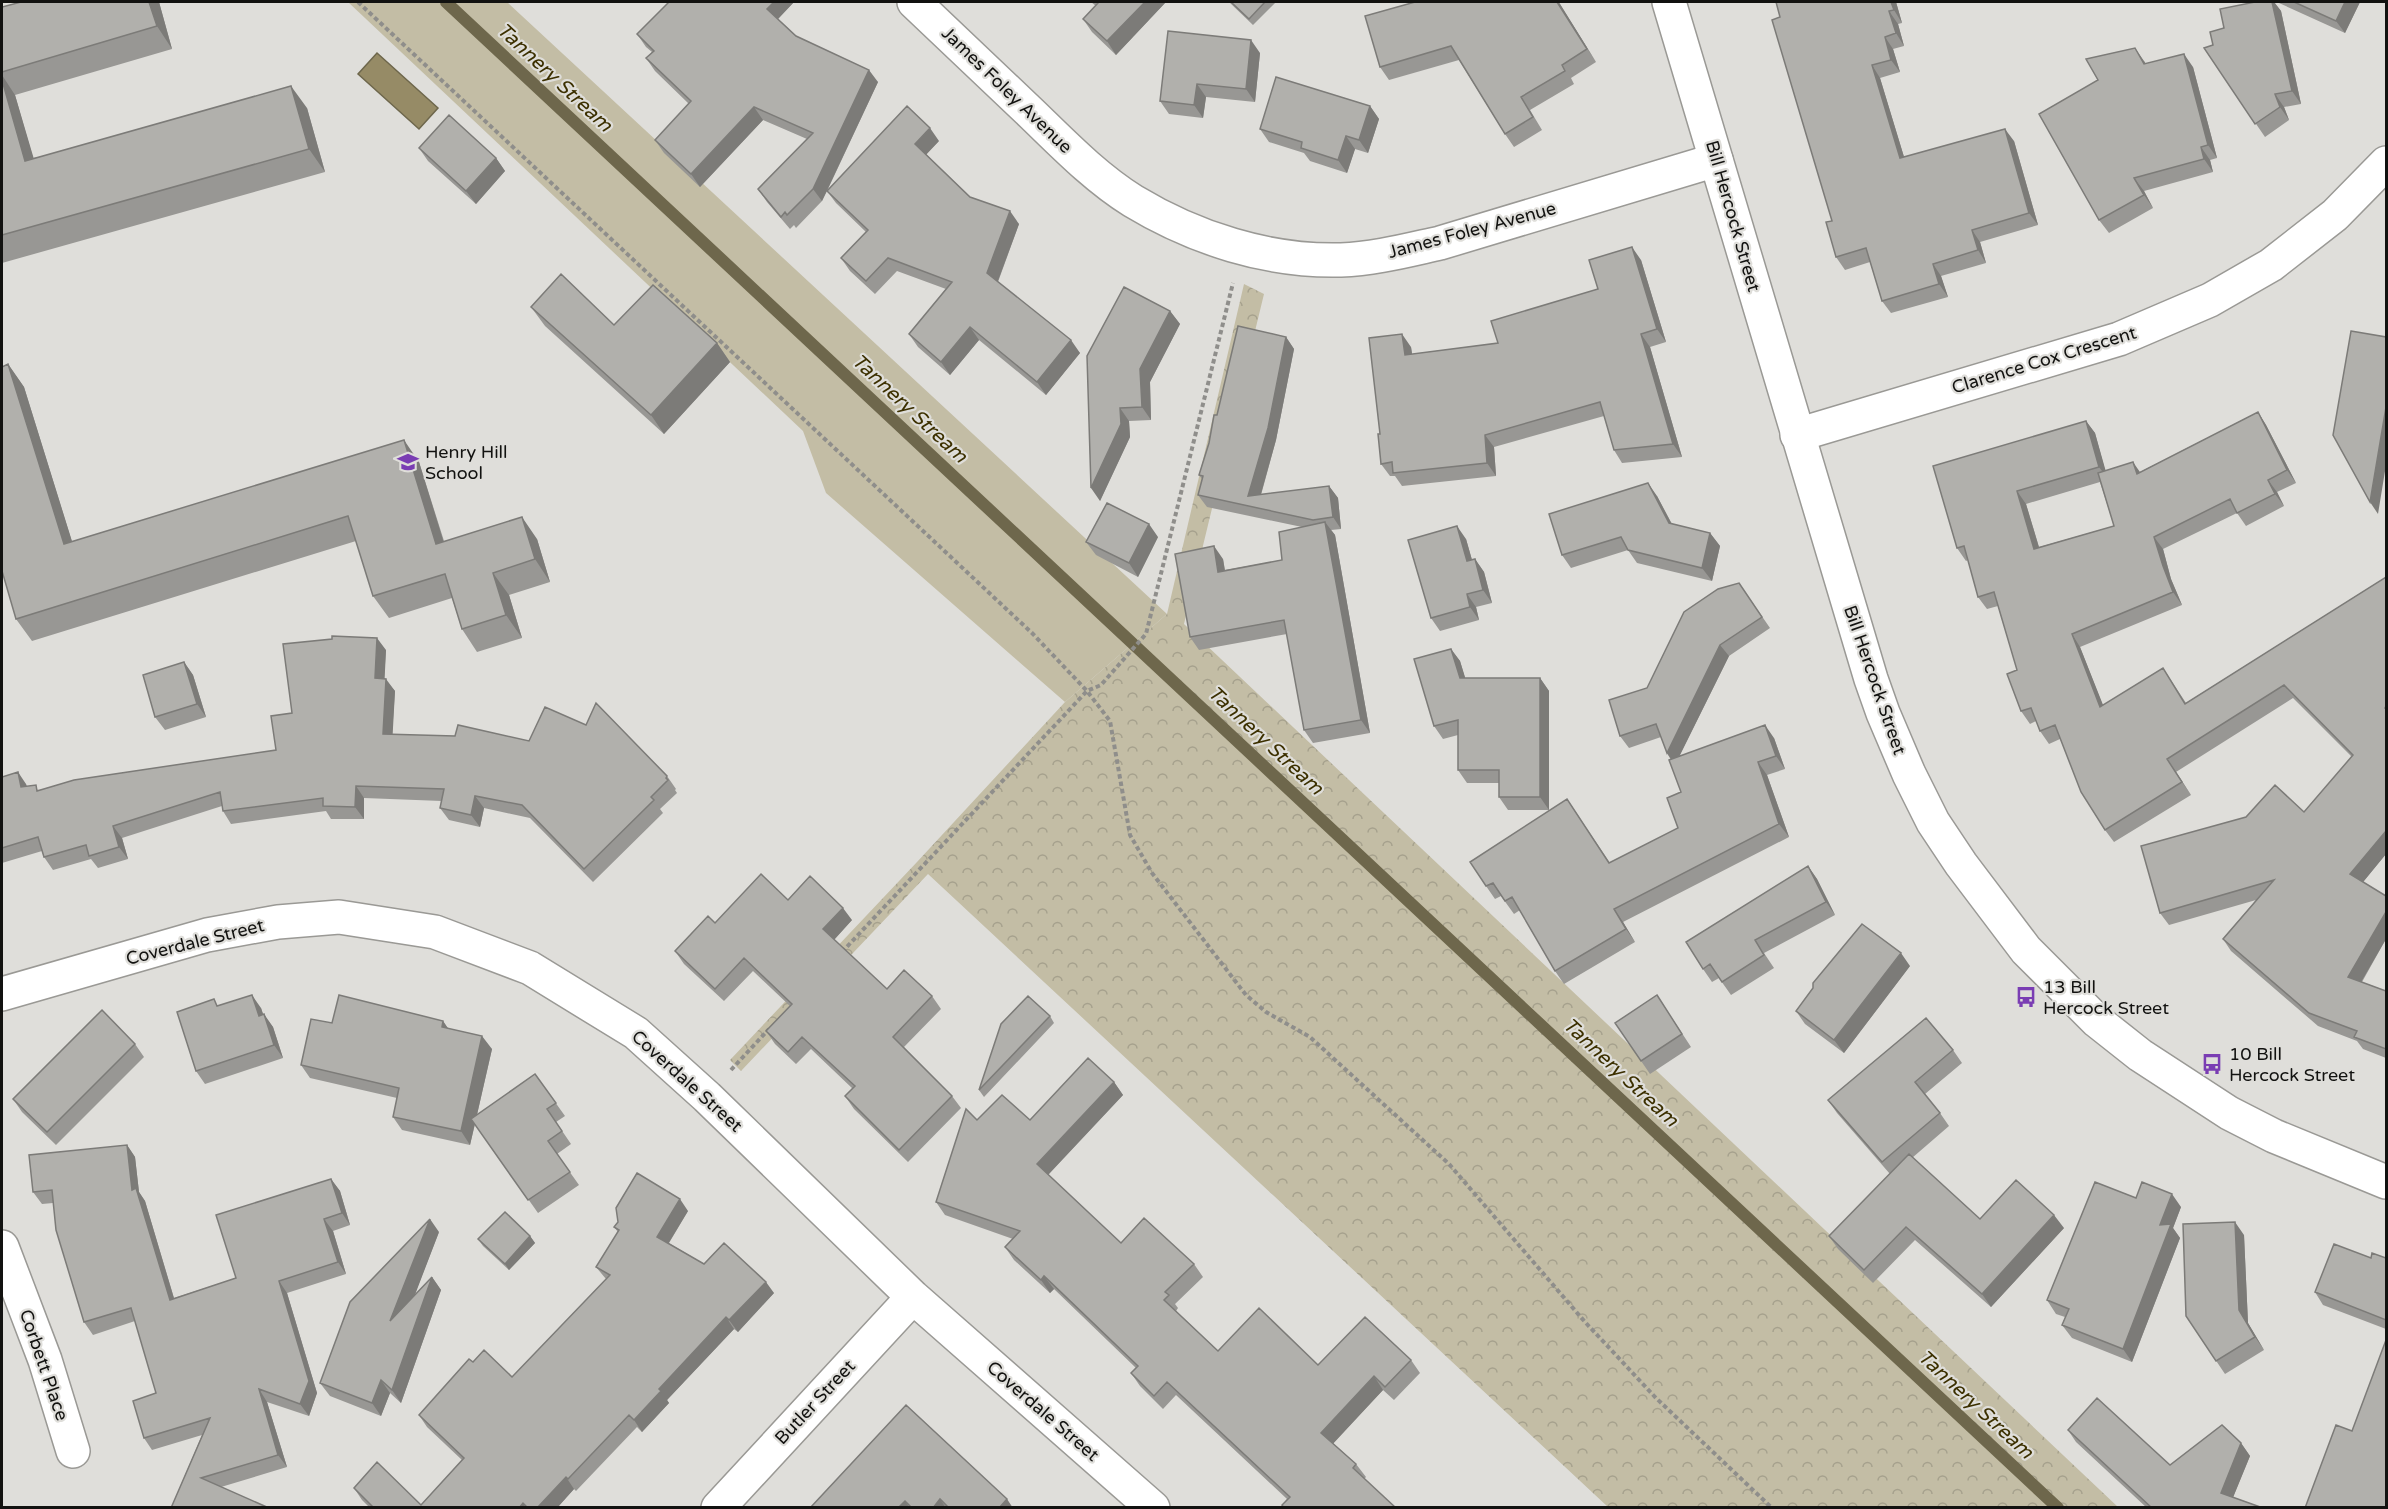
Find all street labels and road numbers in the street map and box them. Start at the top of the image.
street label: James Foley Avenue [937,22,1077,158]
street label: Bill Hercock Street [1701,138,1765,294]
street label: James Foley Avenue [1386,197,1558,263]
street label: Clarence Cox Crescent [1949,321,2139,399]
street label: Bill Hercock Street [1839,602,1911,758]
street label: Coverdale Street [124,914,266,970]
street label: Coverdale Street [627,1025,747,1137]
street label: Corbett Place [15,1306,73,1424]
street label: Butler Street [770,1355,860,1449]
street label: Coverdale Street [982,1356,1104,1466]

